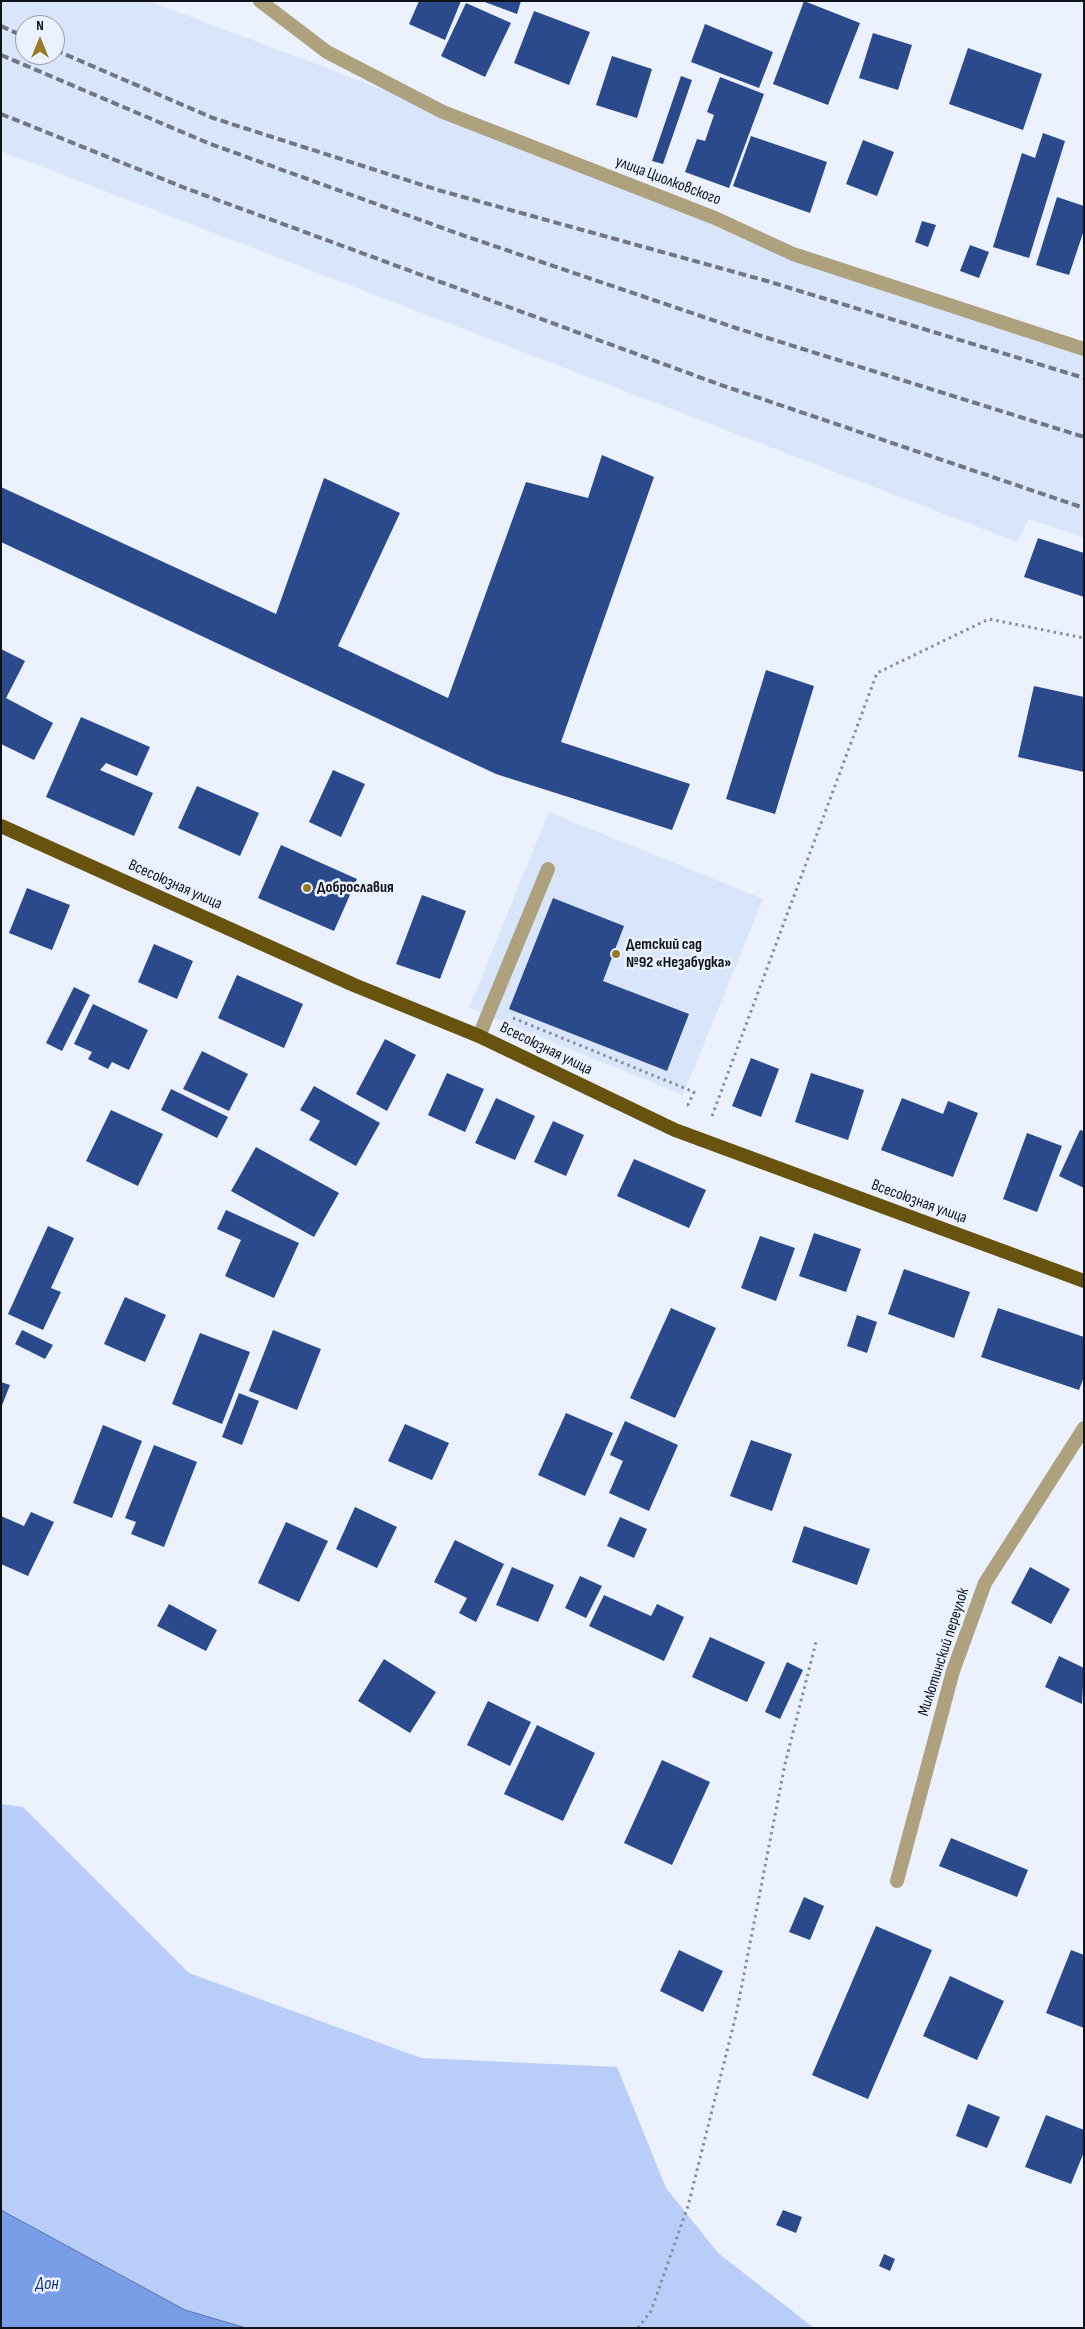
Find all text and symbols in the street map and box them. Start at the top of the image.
north arrow [15,15,65,65]
text: N [36,17,44,34]
street label: улица Циолковского [613,152,723,210]
street label: Всесоюзная улица [125,856,225,914]
place label: Доброславия [317,878,394,898]
marker: Доброславия [301,882,313,894]
place label: Детский сад №92 «Незабудка» [626,935,731,973]
marker: Детский сад №92 «Незабудка» [610,948,622,960]
street label: Всесоюзная улица [497,1018,595,1080]
street label: Всесоюзная улица [869,1176,969,1228]
street label: Милютинский переулок [914,1586,974,1718]
water label: Дон [35,2273,59,2295]

